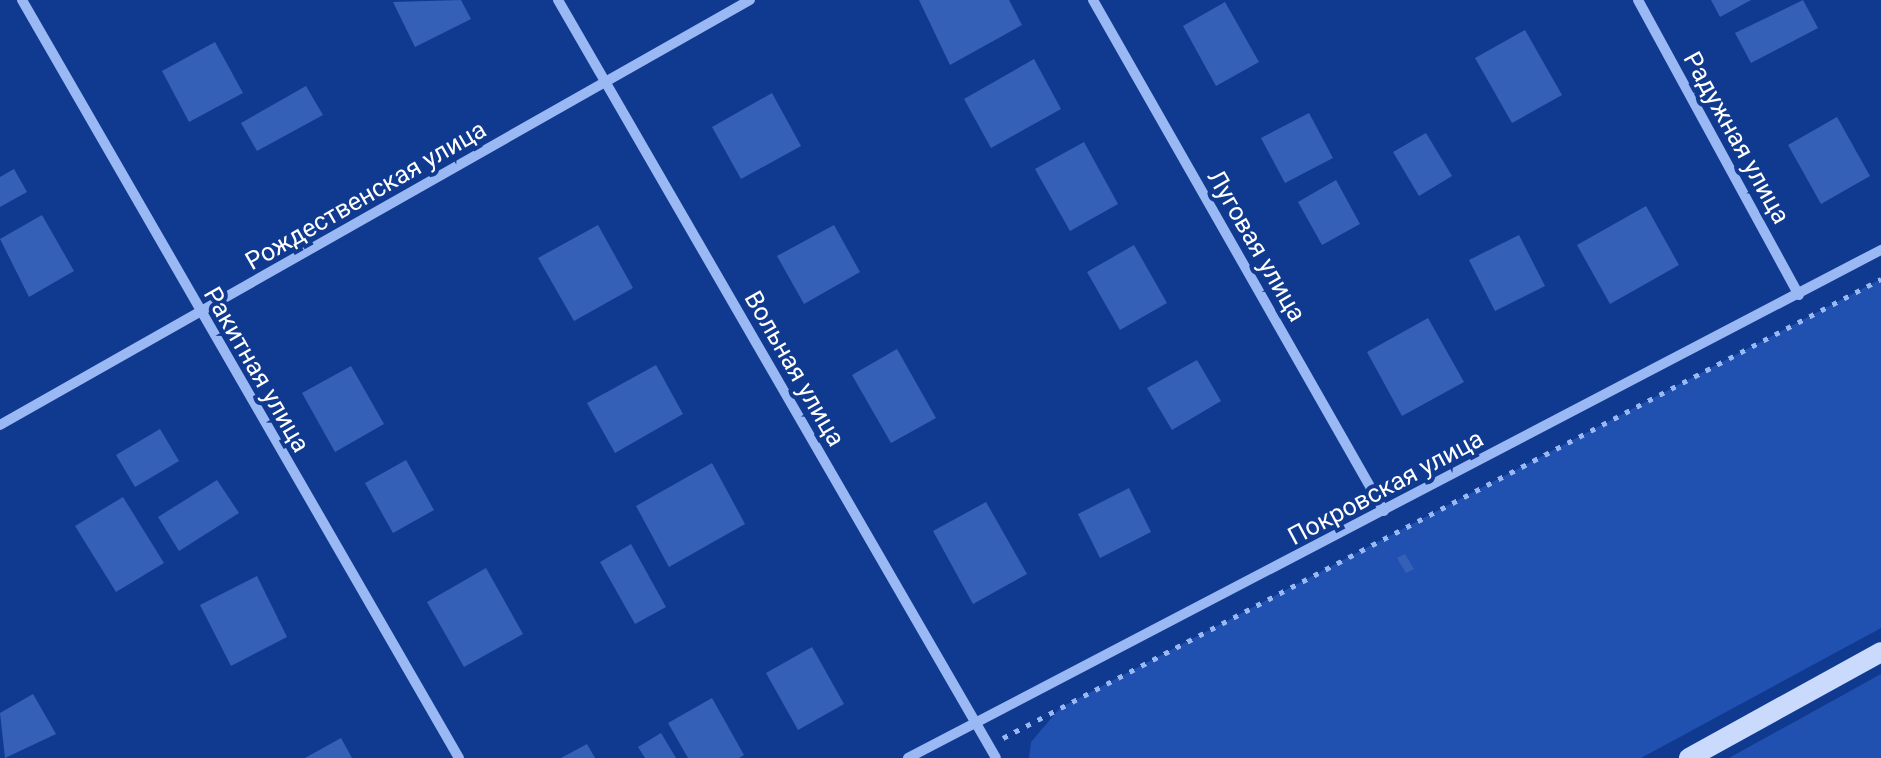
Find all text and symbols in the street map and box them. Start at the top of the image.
street label: Радужная улица [1676,47,1796,229]
street label: Рождественская улица [240,115,492,277]
street label: Луговая улица [1200,165,1312,327]
street label: Ракитная улица [197,282,315,458]
street label: Вольная улица [737,286,851,452]
street label: Покровская улица [1283,424,1489,552]

